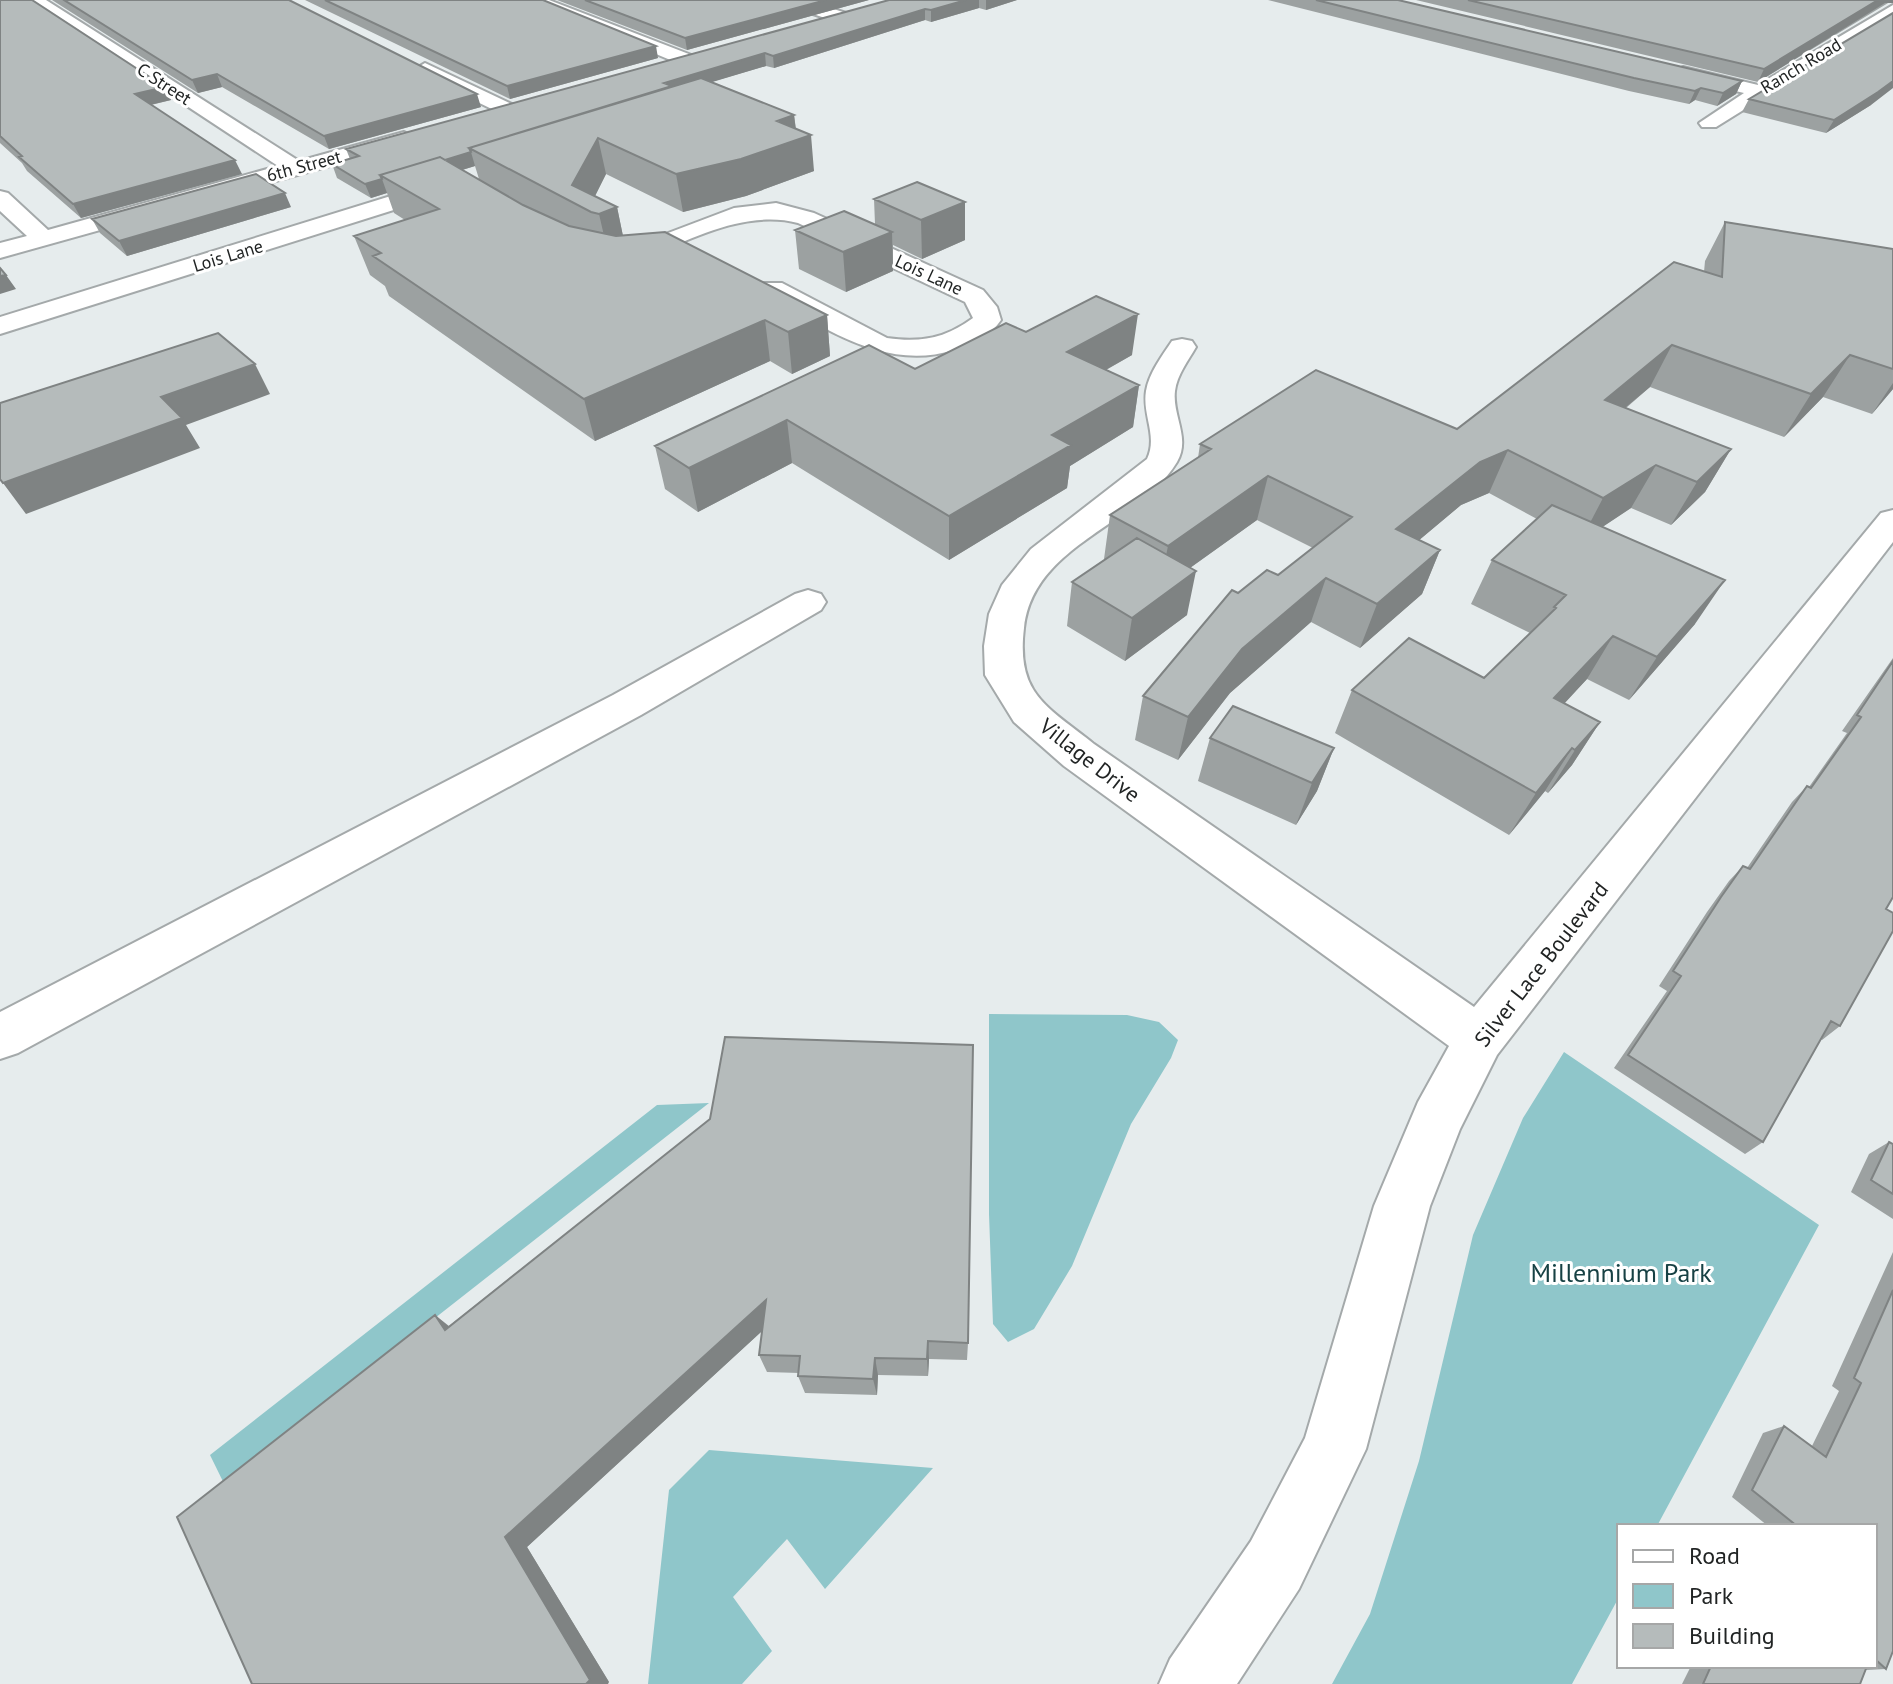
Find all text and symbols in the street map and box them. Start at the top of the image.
street label: Ranch Road [1756,32,1845,99]
street label: C Street [133,58,196,110]
street label: 6th Street [264,145,344,187]
street label: Lois Lane [190,234,266,277]
street label: Lois Lane [892,249,967,300]
street label: Village Drive [1033,711,1146,808]
street label: Silver Lace Boulevard [1468,876,1614,1052]
park label: Millennium Park [1530,1256,1712,1289]
legend [1617,1524,1877,1668]
text: Road [1689,1540,1740,1571]
text: Park [1689,1580,1734,1611]
text: Building [1689,1620,1775,1651]

